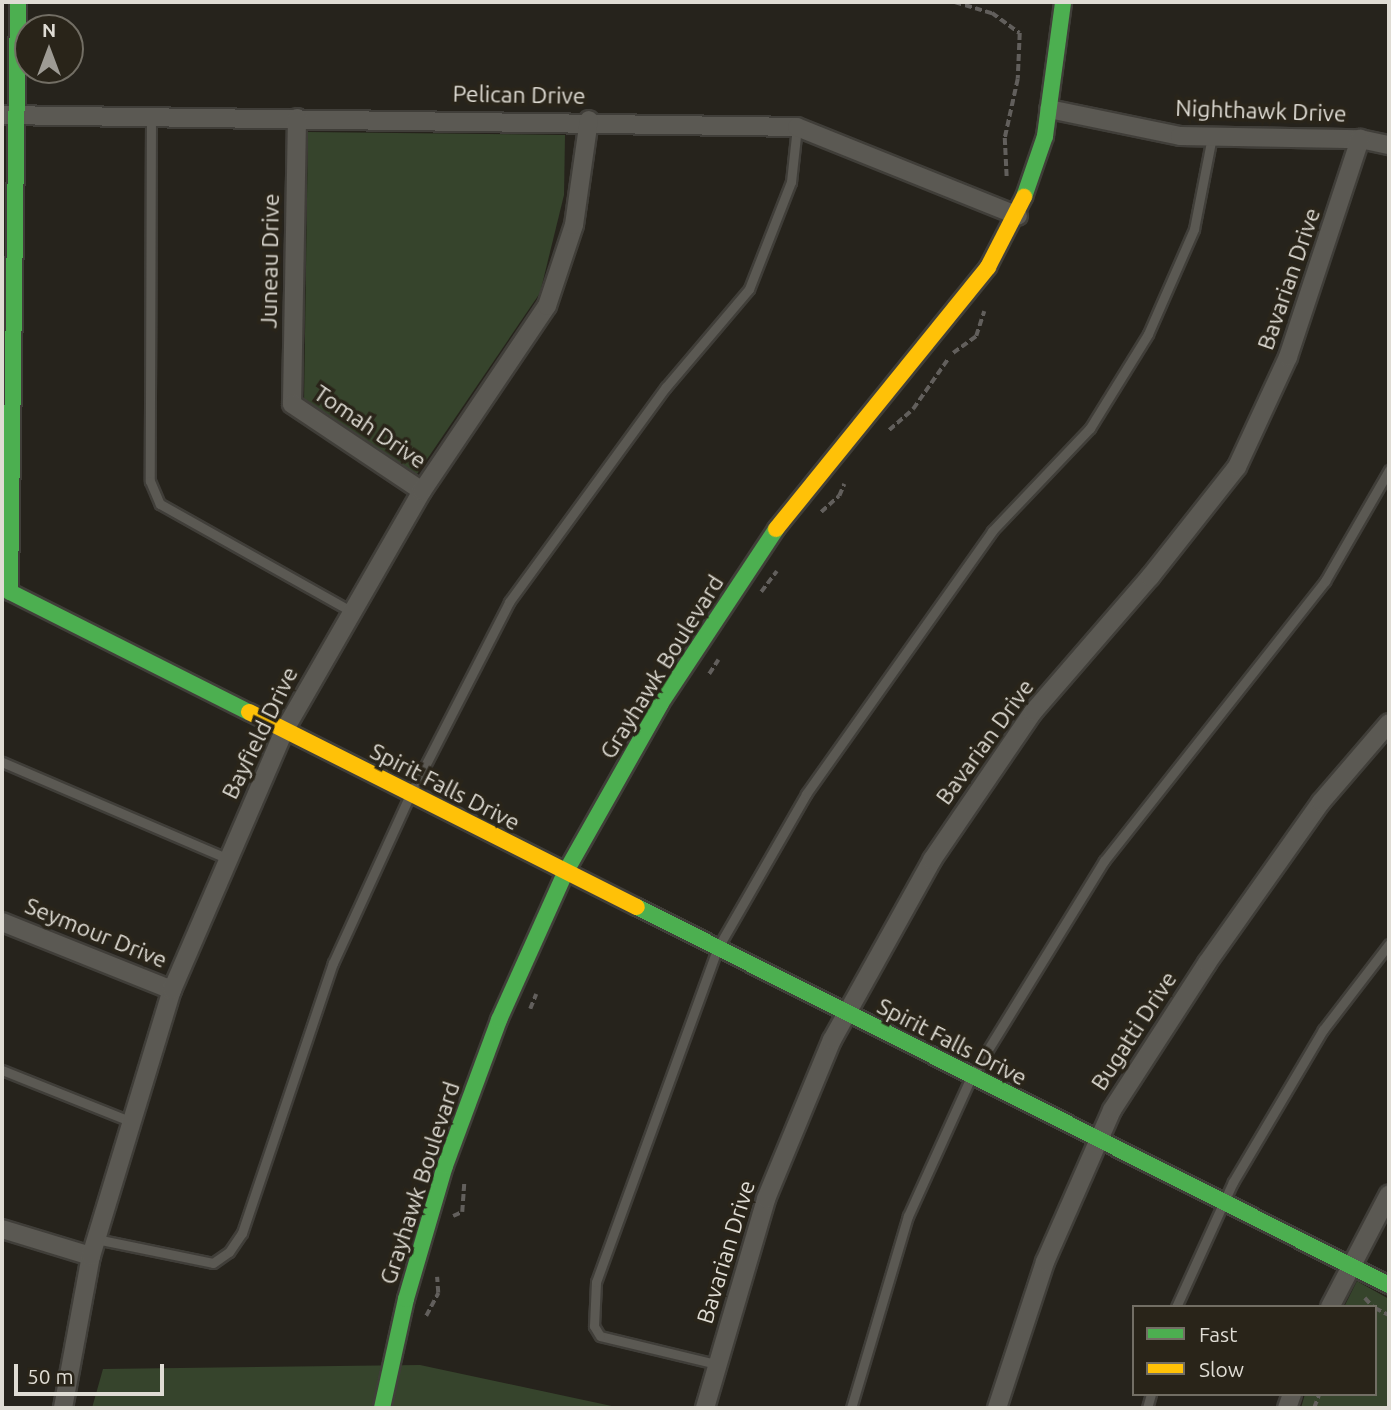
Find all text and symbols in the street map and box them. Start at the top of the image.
north arrow [14,14,84,84]
text: N [42,19,56,41]
street label: Pelican Drive [452,80,586,110]
street label: Nighthawk Drive [1175,94,1347,128]
street label: Juneau Drive [255,193,285,329]
street label: Bavarian Drive [1252,204,1326,354]
street label: Tomah Drive [309,379,431,475]
street label: Grayhawk Boulevard [594,570,730,764]
street label: Bayfield Drive [216,662,304,804]
street label: Bavarian Drive [930,674,1040,810]
street label: Spirit Falls Drive [365,737,525,837]
street label: Seymour Drive [21,892,171,974]
street label: Bugatti Drive [1085,966,1183,1096]
street label: Spirit Falls Drive [872,992,1032,1092]
street label: Grayhawk Boulevard [374,1078,466,1288]
street label: Bavarian Drive [691,1177,761,1327]
legend [1132,1305,1377,1396]
text: Fast [1199,1322,1237,1346]
scale bar [18,1350,168,1394]
text: Slow [1199,1357,1244,1381]
text: 50 m [27,1364,74,1388]

